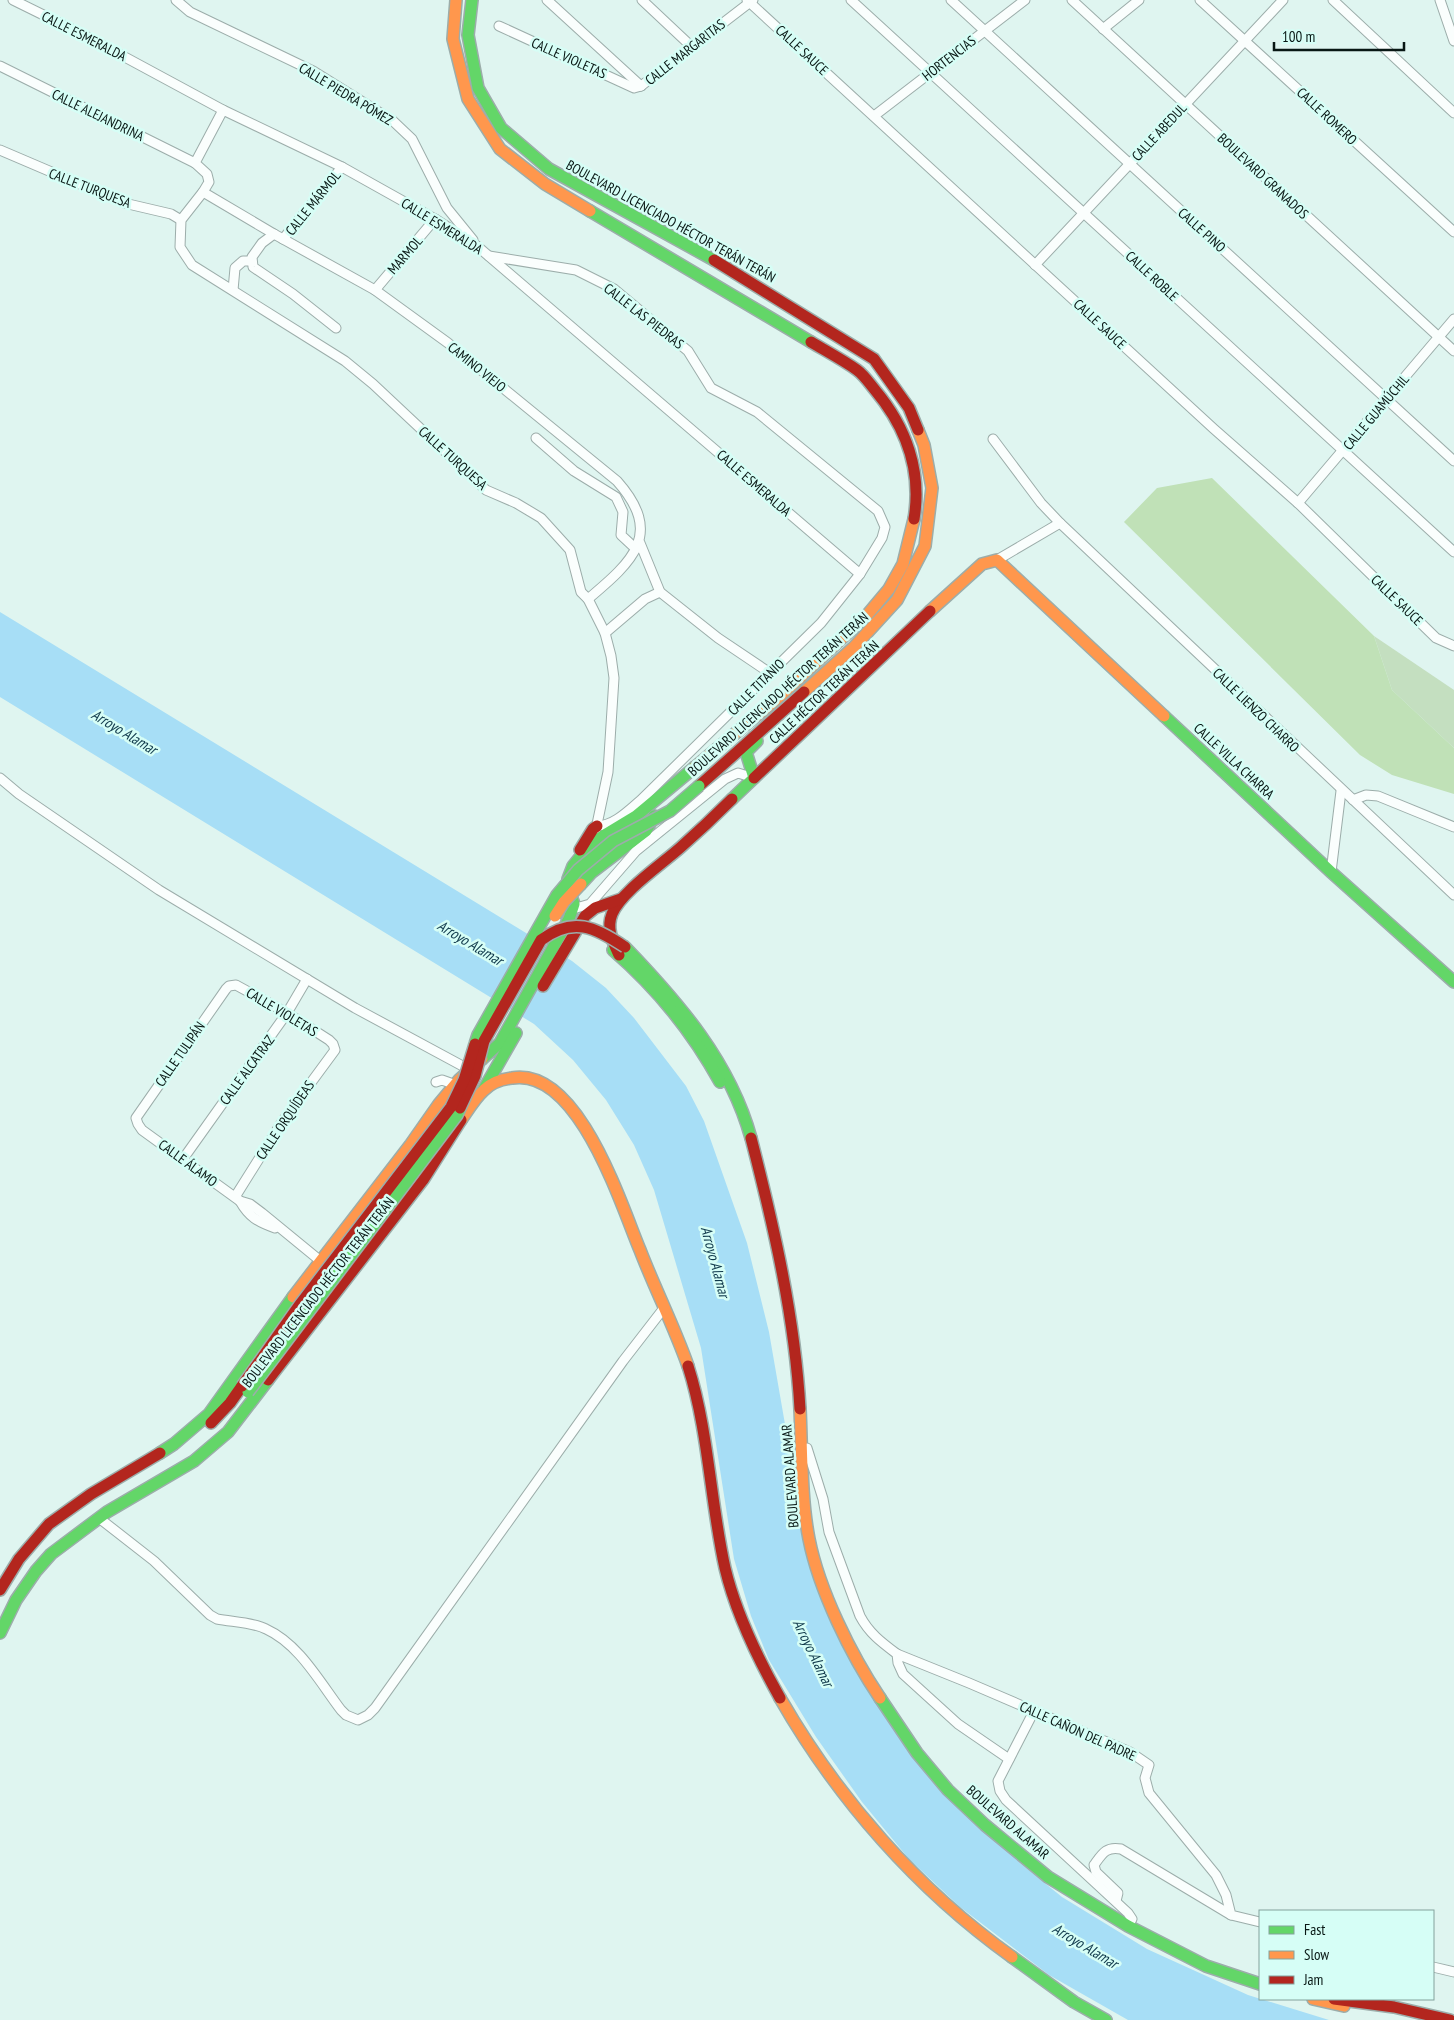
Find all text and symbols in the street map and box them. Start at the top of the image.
street label: CALLE ESMERALDA [39,7,130,65]
street label: CALLE MARGARITAS [641,15,729,89]
scale bar [1274,20,1404,52]
street label: CALLE SAUCE [772,21,832,79]
text: 100 m [1282,27,1315,46]
street label: HORTENCIAS [919,31,979,85]
street label: CALLE VIOLETAS [529,33,609,83]
street label: CALLE PIEDRA PÓMEZ [296,59,396,129]
street label: CALLE ROMERO [1293,83,1361,149]
street label: CALLE ALEJANDRINA [49,85,147,145]
street label: CALLE ABEDUL [1128,99,1190,165]
street label: BOULEVARD GRANADOS [1214,129,1312,223]
street label: BOULEVARD LICENCIADO HÉCTOR TERÁN TERÁN [563,156,779,286]
street label: CALLE TURQUESA [46,164,134,212]
street label: CALLE MÁRMOL [281,167,345,239]
street label: CALLE ESMERALDA [398,194,486,258]
street label: CALLE PINO [1174,204,1230,256]
street label: MARMOL [384,232,427,278]
street label: CALLE ROBLE [1122,247,1182,305]
street label: CALLE LAS PIEDRAS [600,279,688,353]
street label: CALLE SAUCE [1070,295,1130,353]
street label: CAMINO VIEJO [444,338,510,396]
street label: CALLE GUAMÚCHIL [1339,370,1413,454]
street label: CALLE TURQUESA [415,422,491,494]
street label: CALLE ESMERALDA [713,446,795,520]
street label: CALLE SAUCE [1367,571,1427,629]
street label: BOULEVARD LICENCIADO HÉCTOR TERÁN TERÁN [684,608,872,780]
street label: CALLE HÉCTOR TERÁN TERÁN [765,636,883,748]
street label: CALLE TITANIO [724,655,788,719]
street label: CALLE LIENZO CHARRO [1209,664,1303,756]
water label: Arroyo Alamar [88,705,162,759]
street label: CALLE VILLA CHARRA [1190,719,1278,803]
water label: Arroyo Alamar [434,916,508,970]
street label: CALLE VIOLETAS [243,984,321,1040]
street label: CALLE TULIPÁN [151,1018,209,1090]
street label: CALLE ALCATRAZ [216,1032,278,1108]
street label: CALLE ORQUÍDEAS [252,1077,318,1163]
street label: CALLE ÁLAMO [155,1136,221,1191]
street label: BOULEVARD LICENCIADO HÉCTOR TERÁN TERÁN [238,1193,398,1391]
water label: Arroyo Alamar [697,1224,735,1301]
street label: BOULEVARD ALAMAR [777,1423,803,1529]
water label: Arroyo Alamar [789,1616,839,1691]
street label: CALLE CAÑON DEL PADRE [1017,1697,1139,1765]
street label: BOULEVARD ALAMAR [963,1781,1053,1863]
legend [1259,1910,1434,2000]
water label: Arroyo Alamar [1049,1919,1123,1973]
text: Fast [1304,1920,1325,1939]
text: Slow [1304,1945,1329,1964]
text: Jam [1303,1970,1323,1989]

